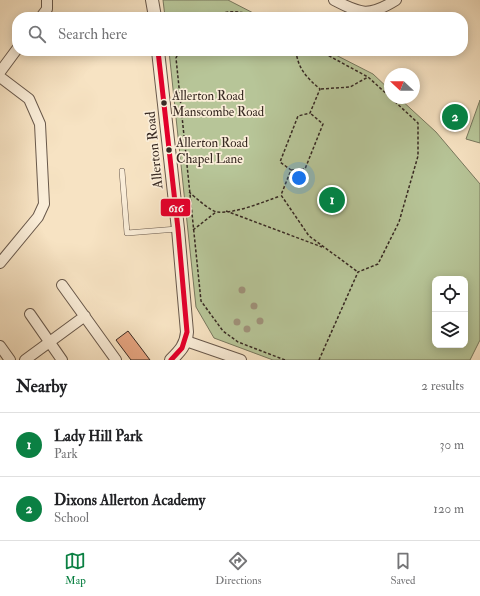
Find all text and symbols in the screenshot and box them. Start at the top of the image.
search box [12,12,468,56]
icon: search [26,23,48,45]
text: Search here [58,25,127,44]
north arrow [384,68,420,104]
place label: Allerton Road Manscombe Road [171,88,265,120]
marker: Allerton Road Manscombe Road [159,98,169,108]
pin: 2 [442,102,468,132]
street label: Allerton Road [141,110,167,191]
place label: Allerton Road Chapel Lane [175,135,249,168]
marker: Allerton Road Chapel Lane [164,145,174,155]
your location [289,168,309,188]
pin: 1 [319,185,345,215]
line badge: 616 [160,198,191,217]
text: 616 [169,202,185,215]
map controls [432,276,468,348]
button: locate [432,276,468,312]
button: layers [432,312,468,348]
text: Nearby [16,376,67,397]
text: 2 results [421,378,464,394]
text: Lady Hill Park [54,427,143,446]
text: 1 [27,437,31,453]
text: 30 m [440,437,464,453]
text: Park [54,446,78,462]
text: Dixons Allerton Academy [54,491,205,510]
text: 2 [26,501,32,517]
text: 120 m [433,501,464,517]
text: School [54,510,89,526]
tab: Map [64,550,86,587]
tab: Directions [215,550,262,587]
tab: Saved [390,550,416,587]

